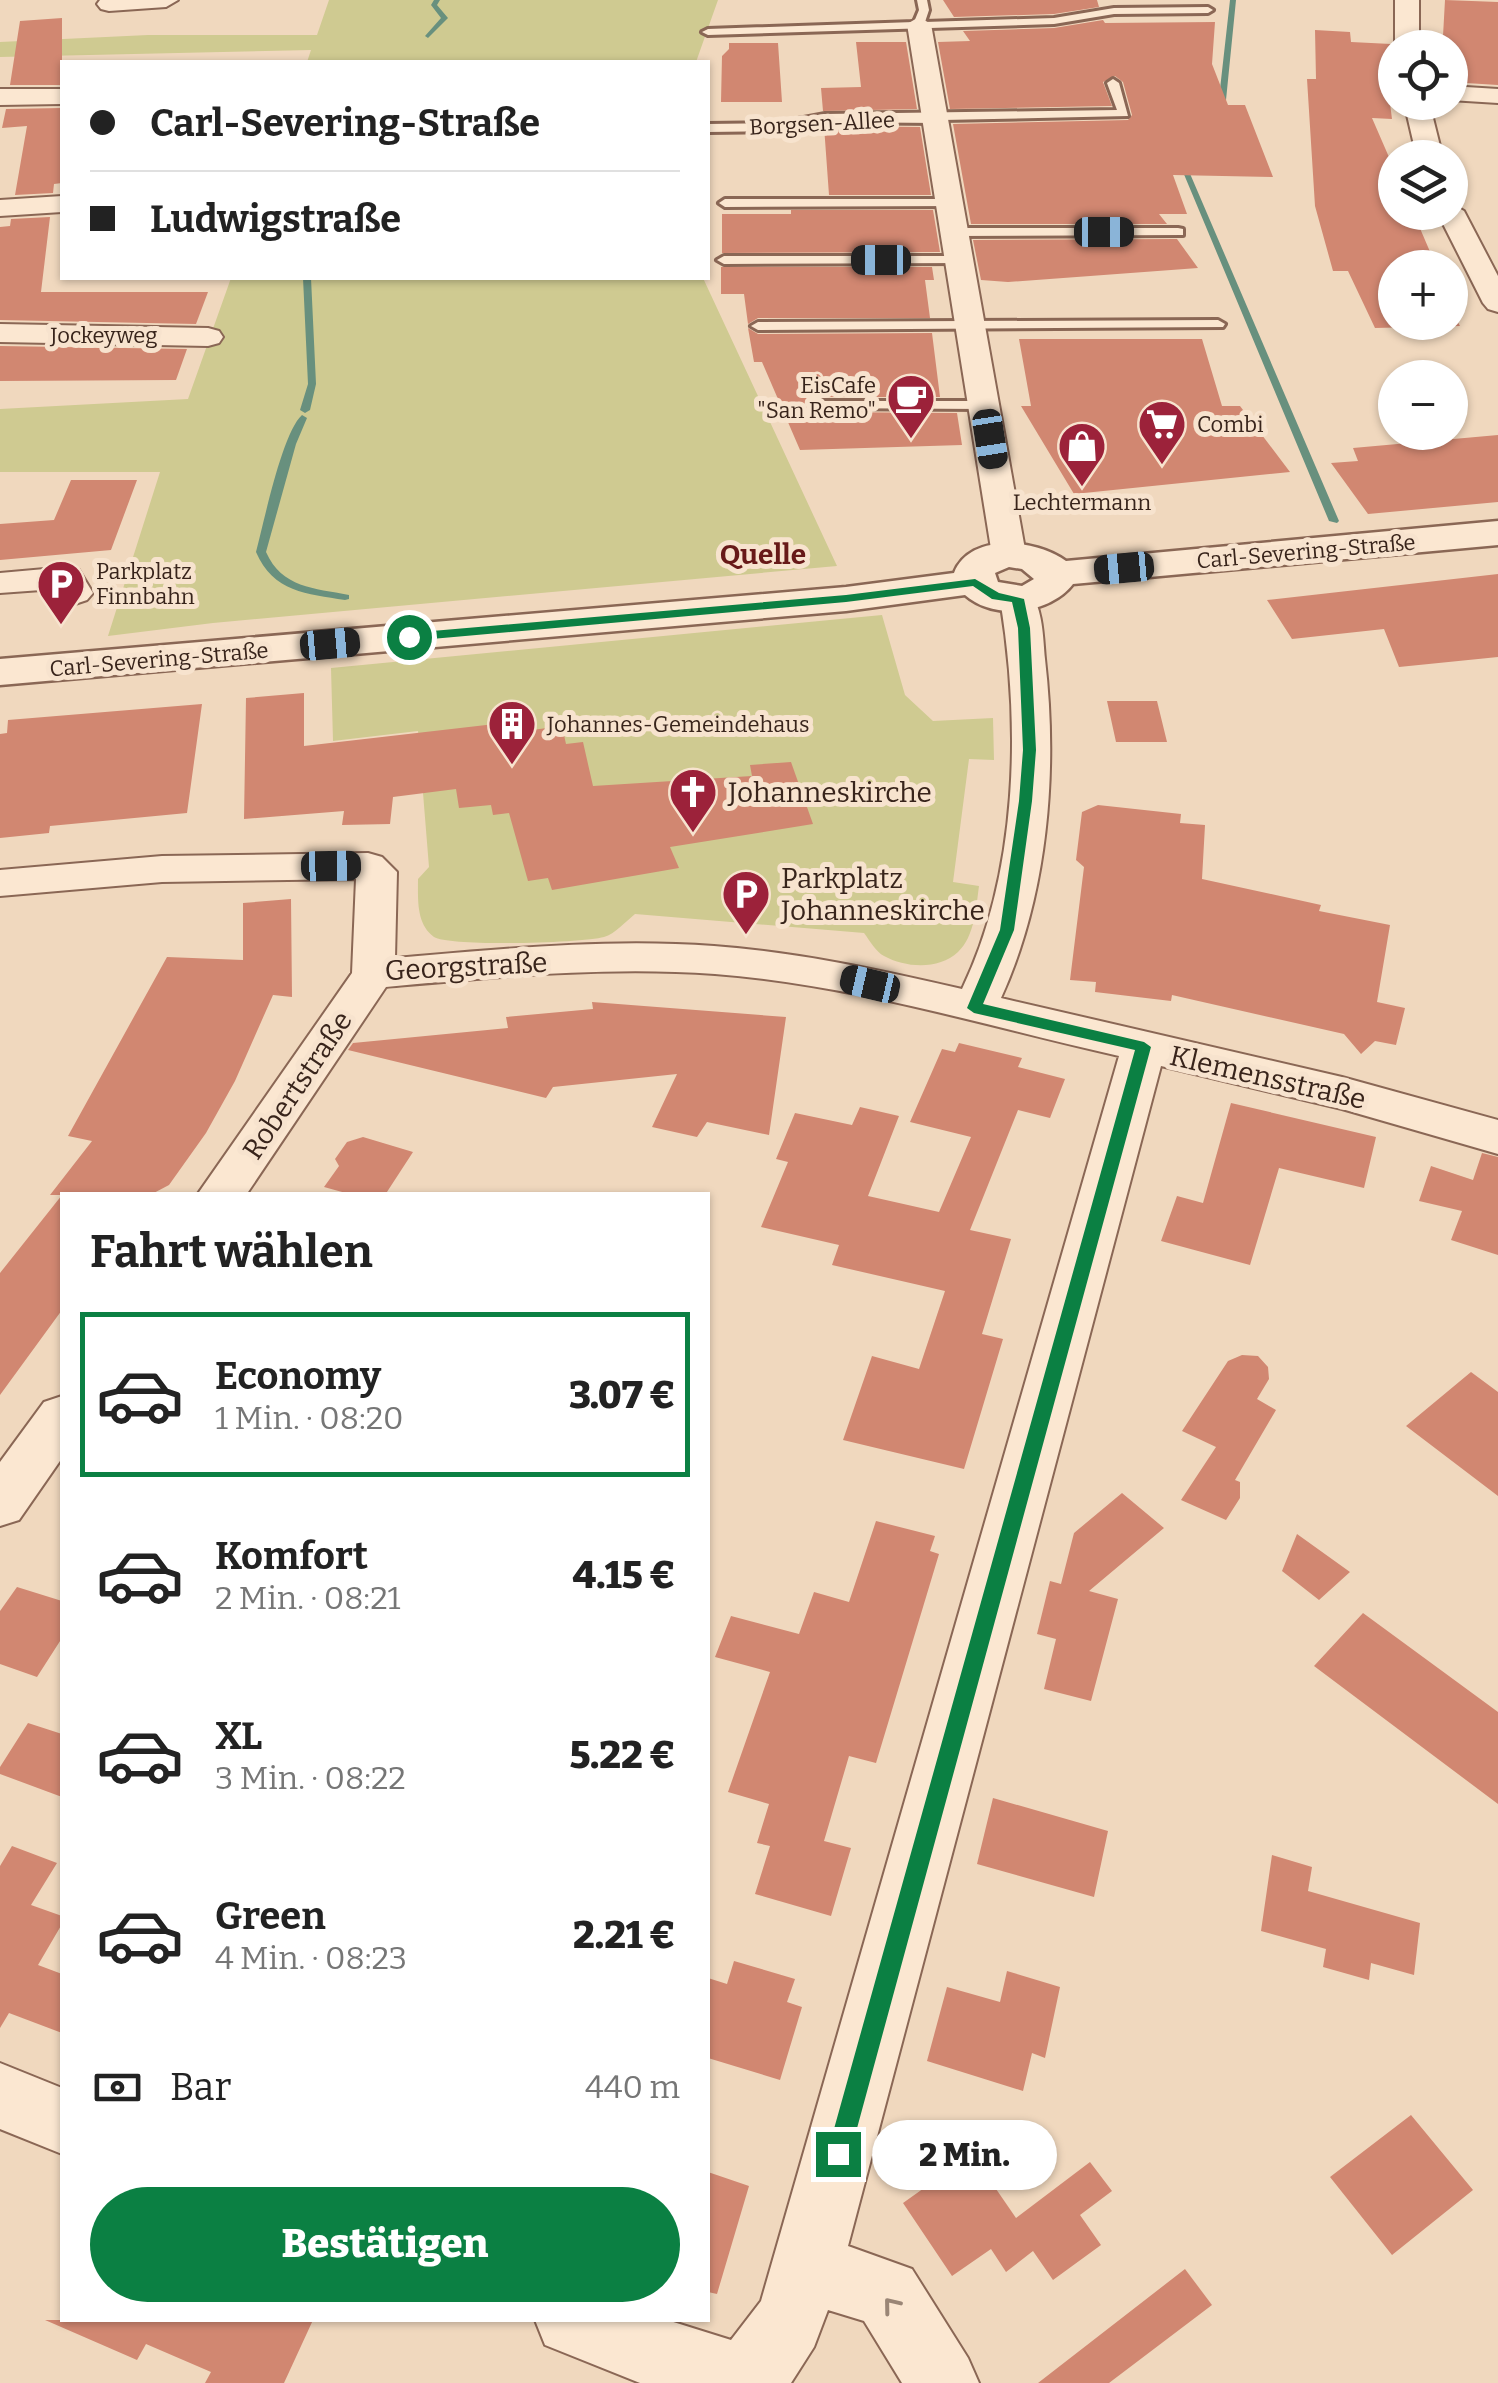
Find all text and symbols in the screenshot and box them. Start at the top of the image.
map controls [1378,30,1468,450]
button: locate [1378,30,1468,120]
text: Carl-Severing-Straße [150,100,540,146]
street label: Borgsen-Allee [748,106,896,141]
button: layers [1378,140,1468,230]
text: Ludwigstraße [150,196,401,242]
car [1074,217,1134,247]
car [851,245,911,275]
button: + [1378,250,1468,340]
street label: Jockeyweg [49,322,158,349]
button: − [1378,360,1468,450]
place label: EisCafe "San Remo" [757,372,876,424]
cafe icon: EisCafe "San Remo" [885,372,937,440]
supermarket icon: Combi [1136,398,1188,466]
car [970,407,1010,471]
place label: Combi [1197,411,1264,438]
shop icon: Lechtermann [1056,420,1108,488]
place label: Lechtermann [1013,489,1151,516]
street label: Carl-Severing-Straße [1196,528,1417,575]
district label: Quelle [720,538,806,571]
car [1093,550,1155,586]
parking icon: Parkplatz Finnbahn [35,558,87,626]
place label: Parkplatz Finnbahn [96,558,195,610]
route start [387,615,432,660]
car [299,626,361,662]
street label: Carl-Severing-Straße [49,636,270,683]
building icon: Johannes-Gemeindehaus [486,698,538,766]
place label: Johannes-Gemeindehaus [546,711,810,738]
church icon: Johanneskirche [667,766,719,834]
place label: Johanneskirche [727,776,932,809]
car [301,850,361,882]
place label: Parkplatz Johanneskirche [780,862,985,927]
parking icon: Parkplatz Johanneskirche [720,868,772,936]
street label: Georgstraße [384,946,548,987]
car [837,963,903,1005]
street label: Robertstraße [236,1005,359,1166]
street label: Klemensstraße [1167,1039,1369,1116]
text: Fahrt wählen [90,1225,373,1279]
icon: car [95,1350,185,1440]
text: Economy [215,1353,381,1399]
text: 3.07 € [569,1372,675,1418]
text: 1 Min. · 08:20 [215,1399,404,1437]
icon: car [95,1530,185,1620]
text: Komfort [215,1533,368,1579]
text: 4.15 € [573,1552,675,1598]
text: 2 Min. · 08:21 [215,1579,401,1617]
icon: car [95,1710,185,1800]
text: XL [215,1713,262,1759]
text: 5.22 € [569,1732,675,1778]
text: 3 Min. · 08:22 [215,1759,406,1797]
icon: car [95,1890,185,1980]
text: Green [215,1893,326,1939]
text: 2.21 € [573,1912,675,1958]
text: 4 Min. · 08:23 [215,1939,407,1977]
icon: cash [90,2060,145,2115]
text: Bar [170,2064,231,2110]
text: 440 m [585,2068,680,2106]
callout: 2 Min. [873,2119,1058,2189]
route end [816,2132,861,2177]
text: 2 Min. [919,2136,1010,2174]
button: Bestätigen [90,2187,680,2302]
one-way arrow [886,2298,903,2316]

